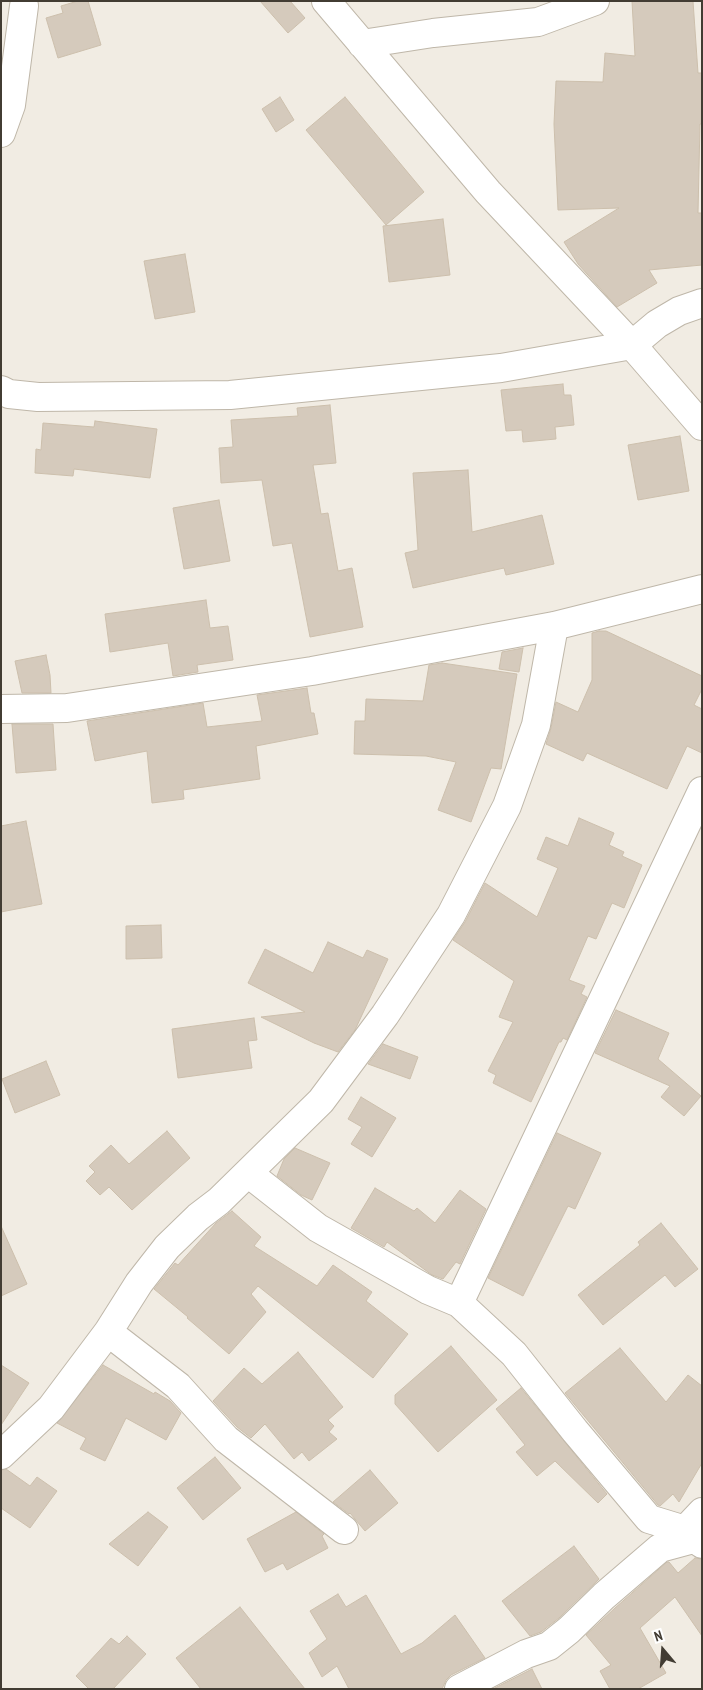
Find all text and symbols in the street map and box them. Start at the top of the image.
north arrow [638,1625,688,1675]
text: N [652,1626,665,1645]

